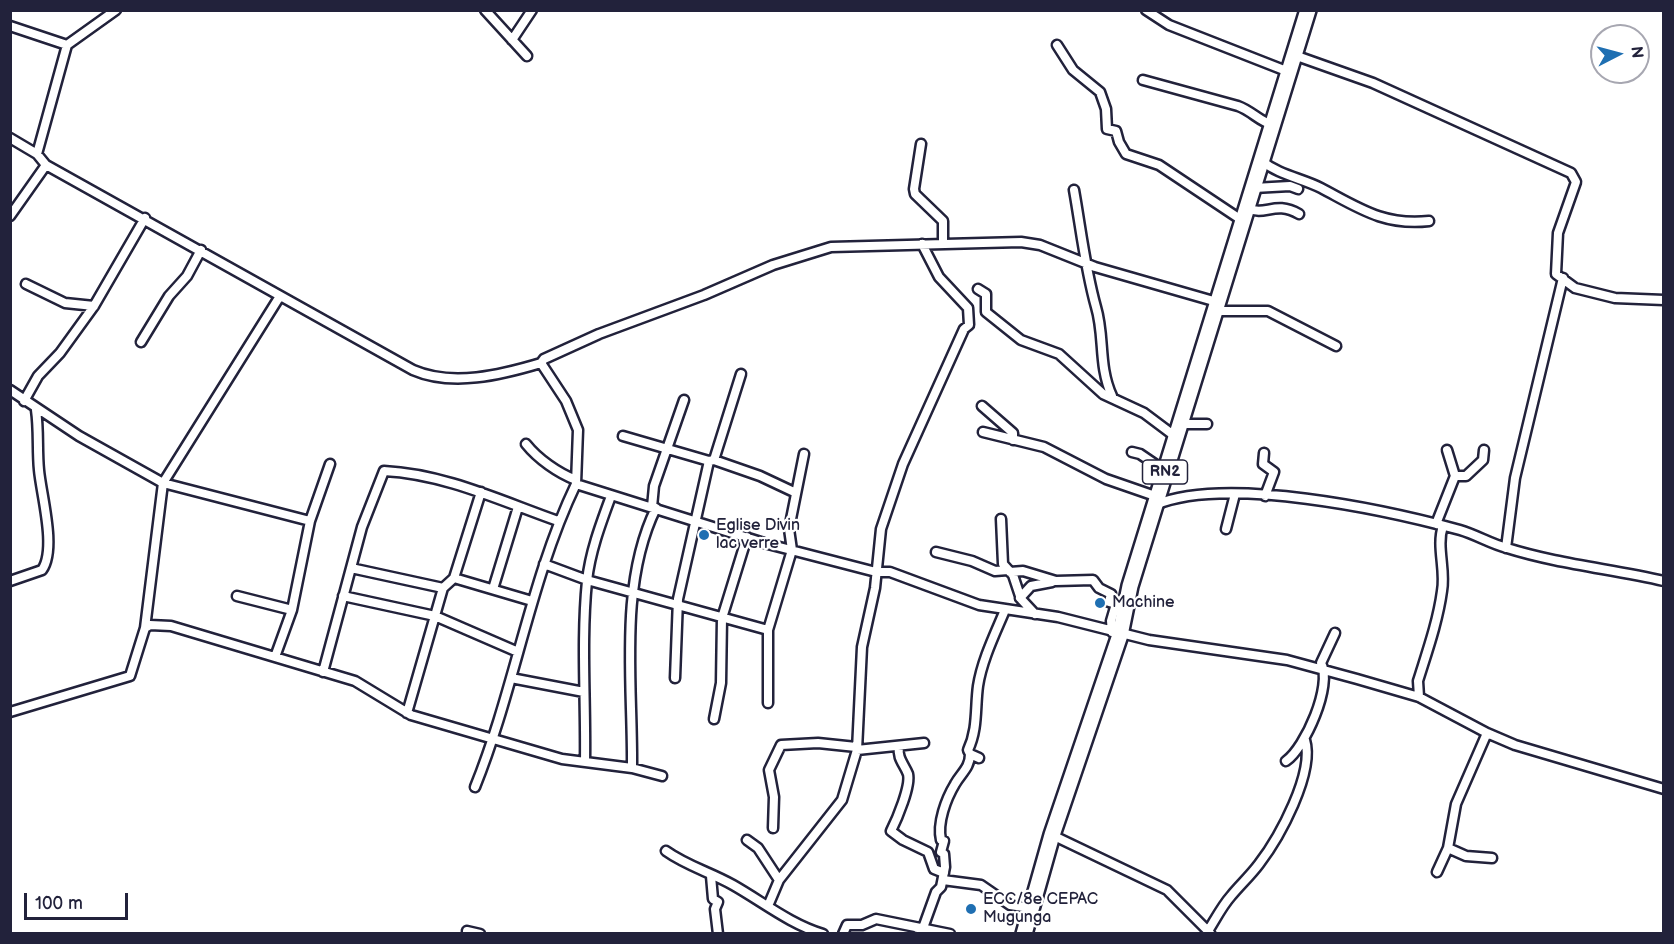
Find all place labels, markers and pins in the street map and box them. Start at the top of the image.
place label: Eglise Divin lac verre [716,516,800,554]
marker: Eglise Divin lac verre [697,528,711,542]
place label: Machine [1112,593,1174,613]
marker: Machine [1093,596,1107,610]
place label: ECC/8e CEPAC Mugunga [983,890,1098,928]
marker: ECC/8e CEPAC Mugunga [964,902,978,916]

